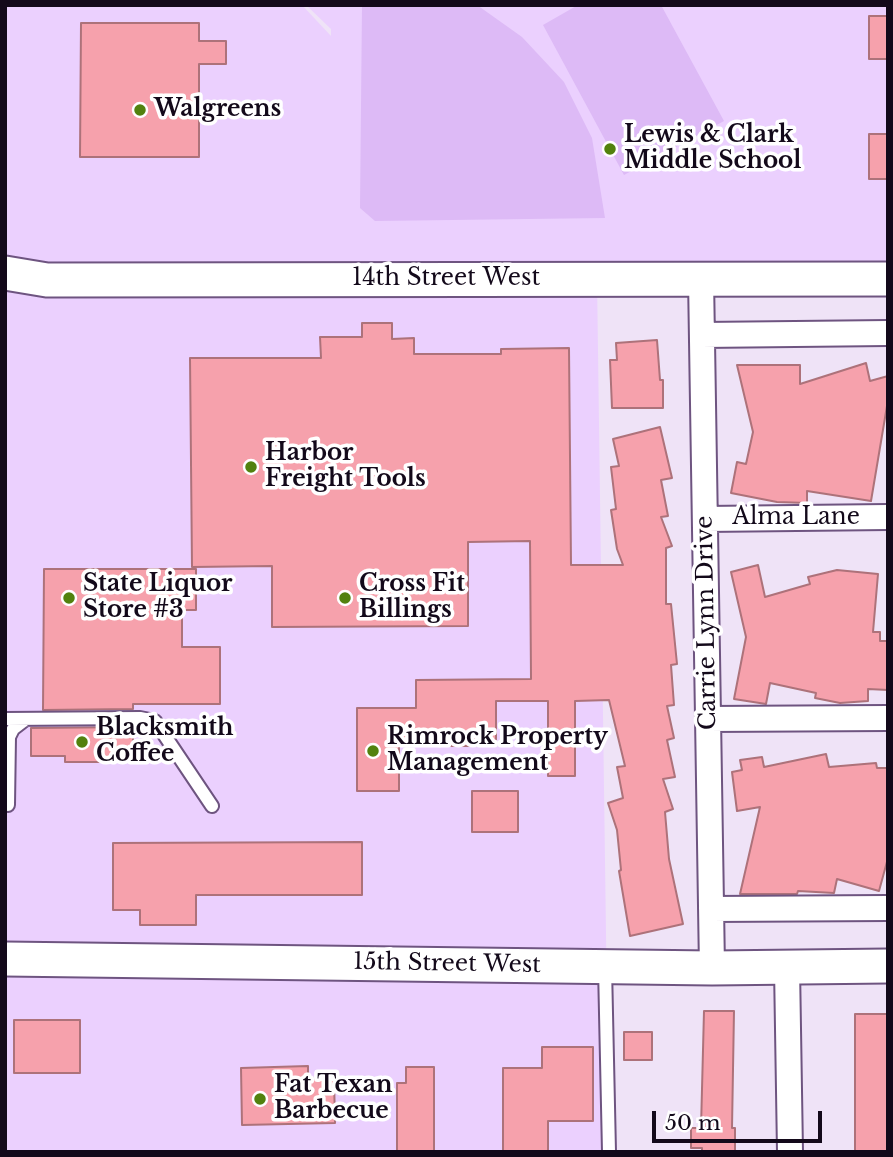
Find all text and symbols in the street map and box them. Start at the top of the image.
place label: Walgreens [154,96,281,124]
marker: Walgreens [132,102,148,118]
place label: Lewis & Clark Middle School [624,122,801,176]
marker: Lewis & Clark Middle School [602,141,618,157]
street label: 14th Street West [352,265,540,293]
place label: Harbor Freight Tools [265,440,426,494]
marker: Harbor Freight Tools [243,459,259,475]
street label: Alma Lane [732,504,860,532]
street label: Carrie Lynn Drive [691,516,723,730]
place label: State Liquor Store #3 [83,571,233,625]
place label: Cross Fit Billings [359,571,465,625]
marker: State Liquor Store #3 [61,590,77,606]
marker: Cross Fit Billings [337,590,353,606]
place label: Blacksmith Coffee [96,715,233,769]
place label: Rimrock Property Management [387,724,608,778]
marker: Blacksmith Coffee [74,734,90,750]
marker: Rimrock Property Management [365,743,381,759]
street label: 15th Street West [353,949,541,979]
place label: Fat Texan Barbecue [274,1072,393,1126]
marker: Fat Texan Barbecue [252,1091,268,1107]
scale bar [655,1098,825,1142]
text: 50 m [665,1110,720,1136]

